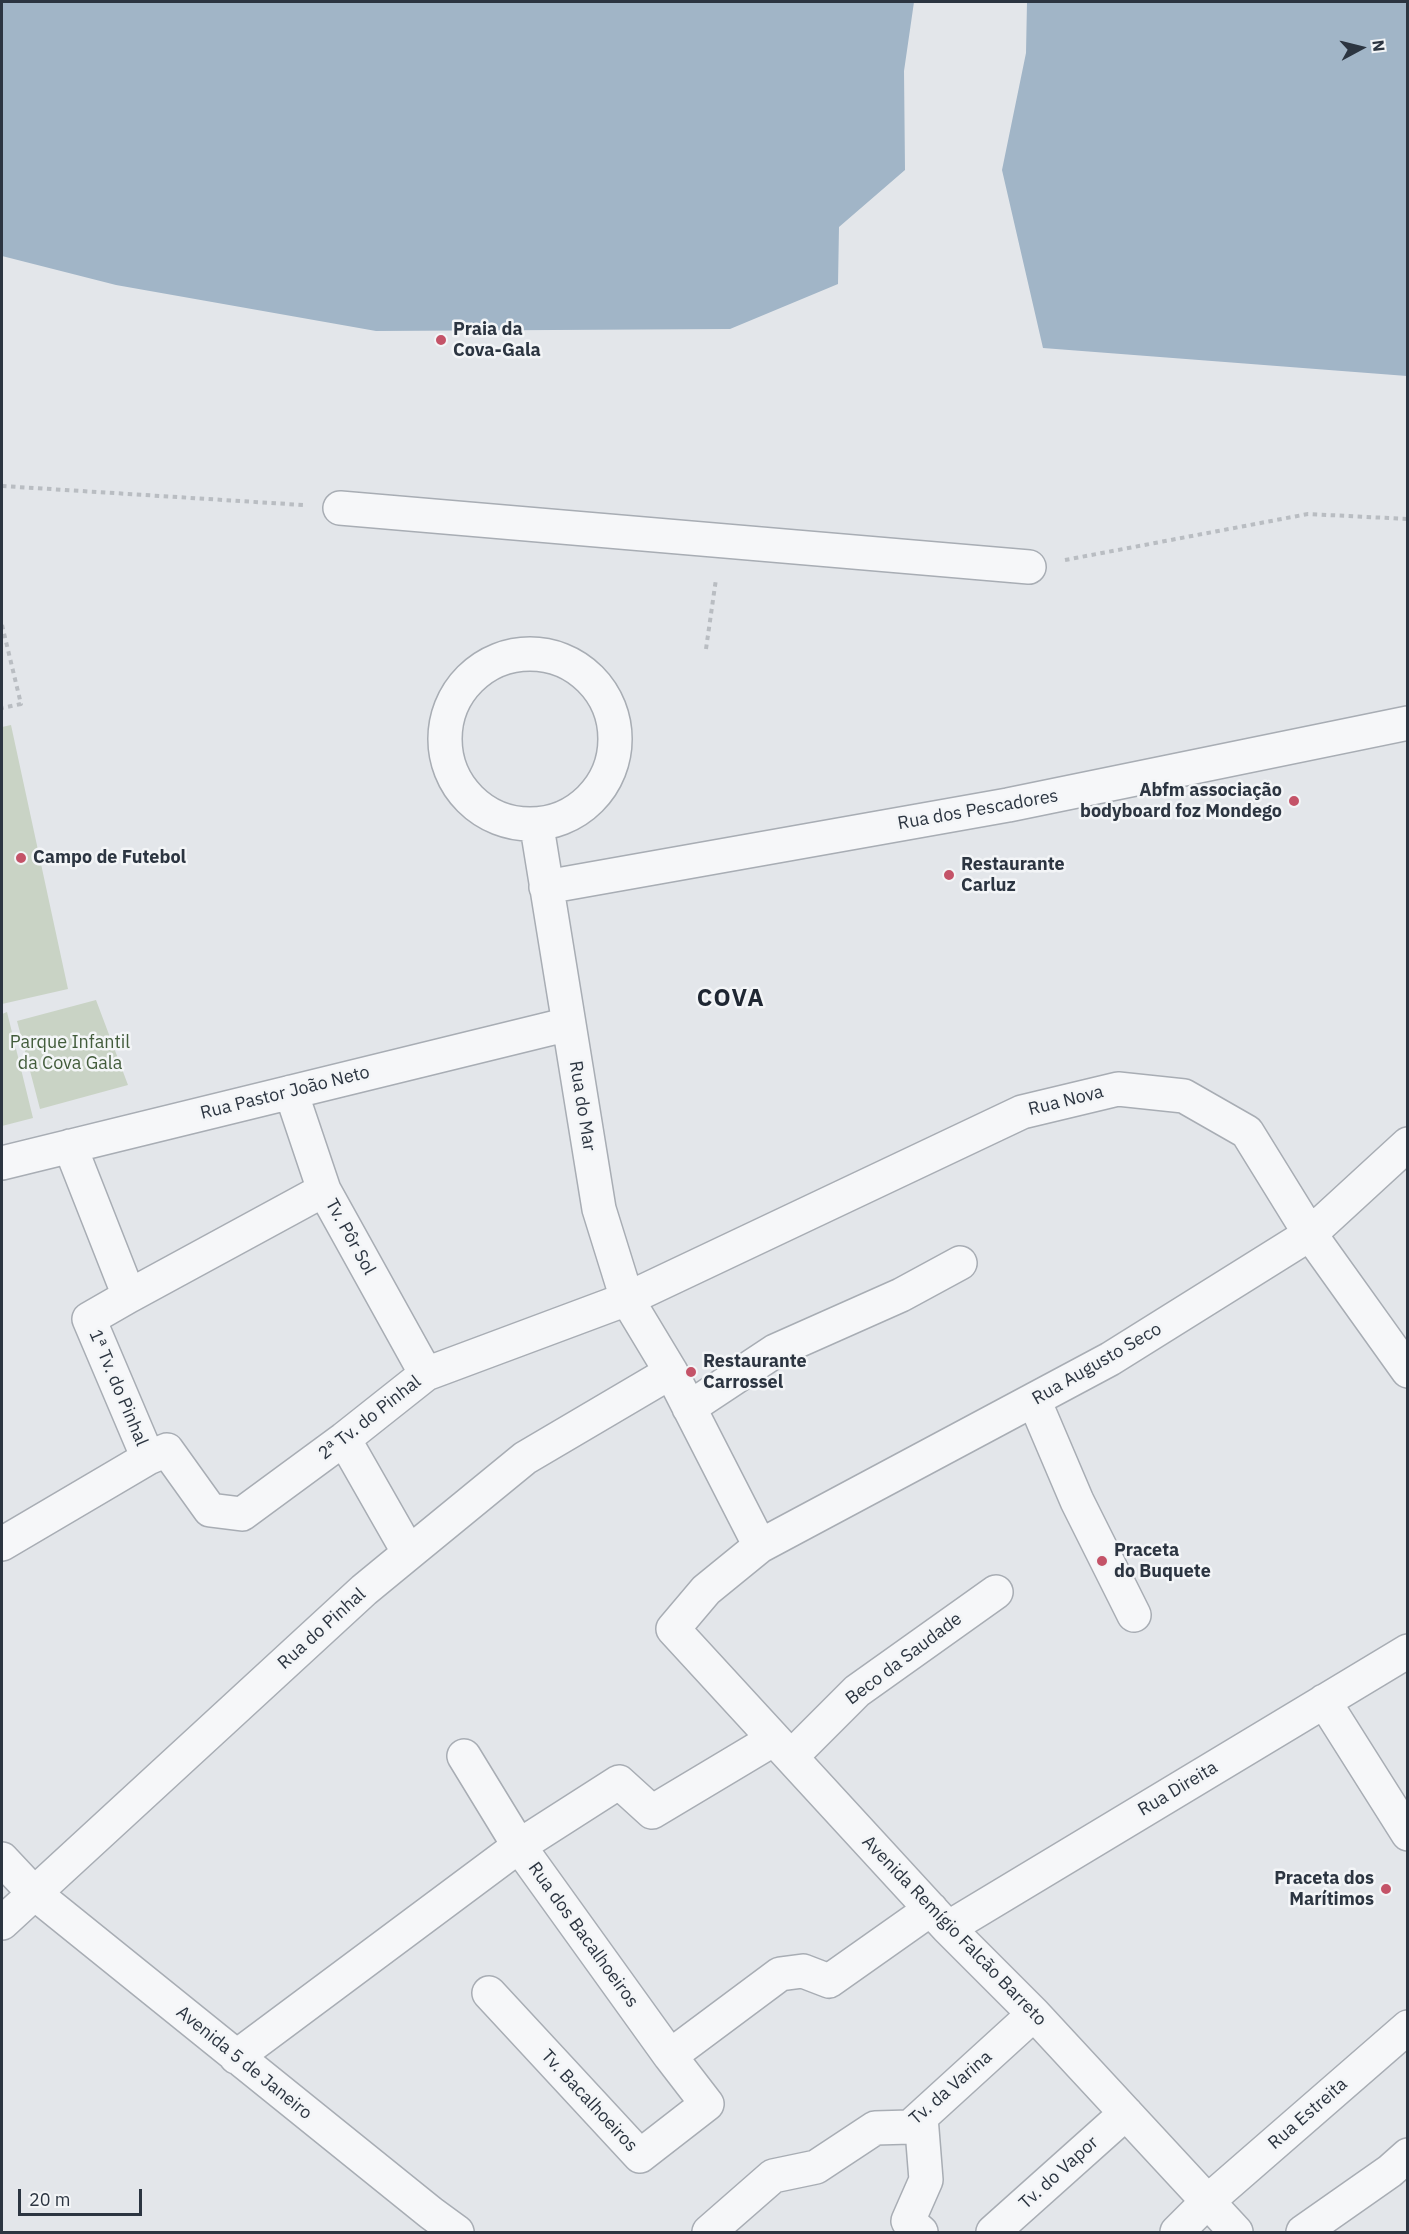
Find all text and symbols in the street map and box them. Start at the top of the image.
north arrow [1331,18,1391,78]
text: N [1368,39,1389,53]
place label: Praia da Cova-Gala [453,319,541,362]
marker: Praia da Cova-Gala [434,333,448,347]
place label: Abfm associação bodyboard foz Mondego [1080,780,1282,822]
street label: Rua dos Pescadores [896,785,1060,835]
marker: Abfm associação bodyboard foz Mondego [1287,794,1301,808]
place label: Campo de Futebol [33,847,186,869]
marker: Campo de Futebol [14,851,28,865]
place label: Restaurante Carluz [961,854,1065,896]
marker: Restaurante Carluz [942,868,956,882]
district label: COVA [697,985,765,1013]
park label: Parque Infantil da Cova Gala [10,1032,130,1074]
street label: Rua do Mar [564,1059,600,1153]
street label: Rua Pastor João Neto [198,1061,372,1125]
street label: Rua Nova [1026,1081,1106,1121]
street label: Tv. Pôr Sol [320,1195,380,1279]
street label: Rua Augusto Seco [1029,1318,1165,1410]
street label: 1ª Tv. do Pinhal [84,1327,152,1449]
place label: Restaurante Carrossel [703,1351,807,1394]
marker: Restaurante Carrossel [684,1365,698,1379]
street label: 2ª Tv. do Pinhal [314,1371,426,1465]
place label: Praceta do Buquete [1114,1540,1211,1582]
marker: Praceta do Buquete [1095,1554,1109,1568]
street label: Rua do Pinhal [274,1584,370,1674]
street label: Beco da Saudade [842,1608,966,1710]
street label: Rua Direita [1134,1757,1222,1821]
street label: Avenida Remígio Falcão Barreto [857,1831,1051,2031]
street label: Rua dos Bacalhoeiros [523,1858,643,2012]
place label: Praceta dos Marítimos [1274,1868,1374,1910]
marker: Praceta dos Marítimos [1379,1882,1393,1896]
street label: Avenida 5 de Janeiro [172,2002,316,2124]
street label: Tv. Bacalhoeiros [536,2045,642,2157]
street label: Tv. da Varina [905,2046,997,2130]
street label: Rua Estreita [1264,2074,1352,2154]
street label: Tv. do Vapor [1015,2132,1103,2214]
scale bar [21,2177,146,2215]
text: 20 m [29,2188,71,2211]

